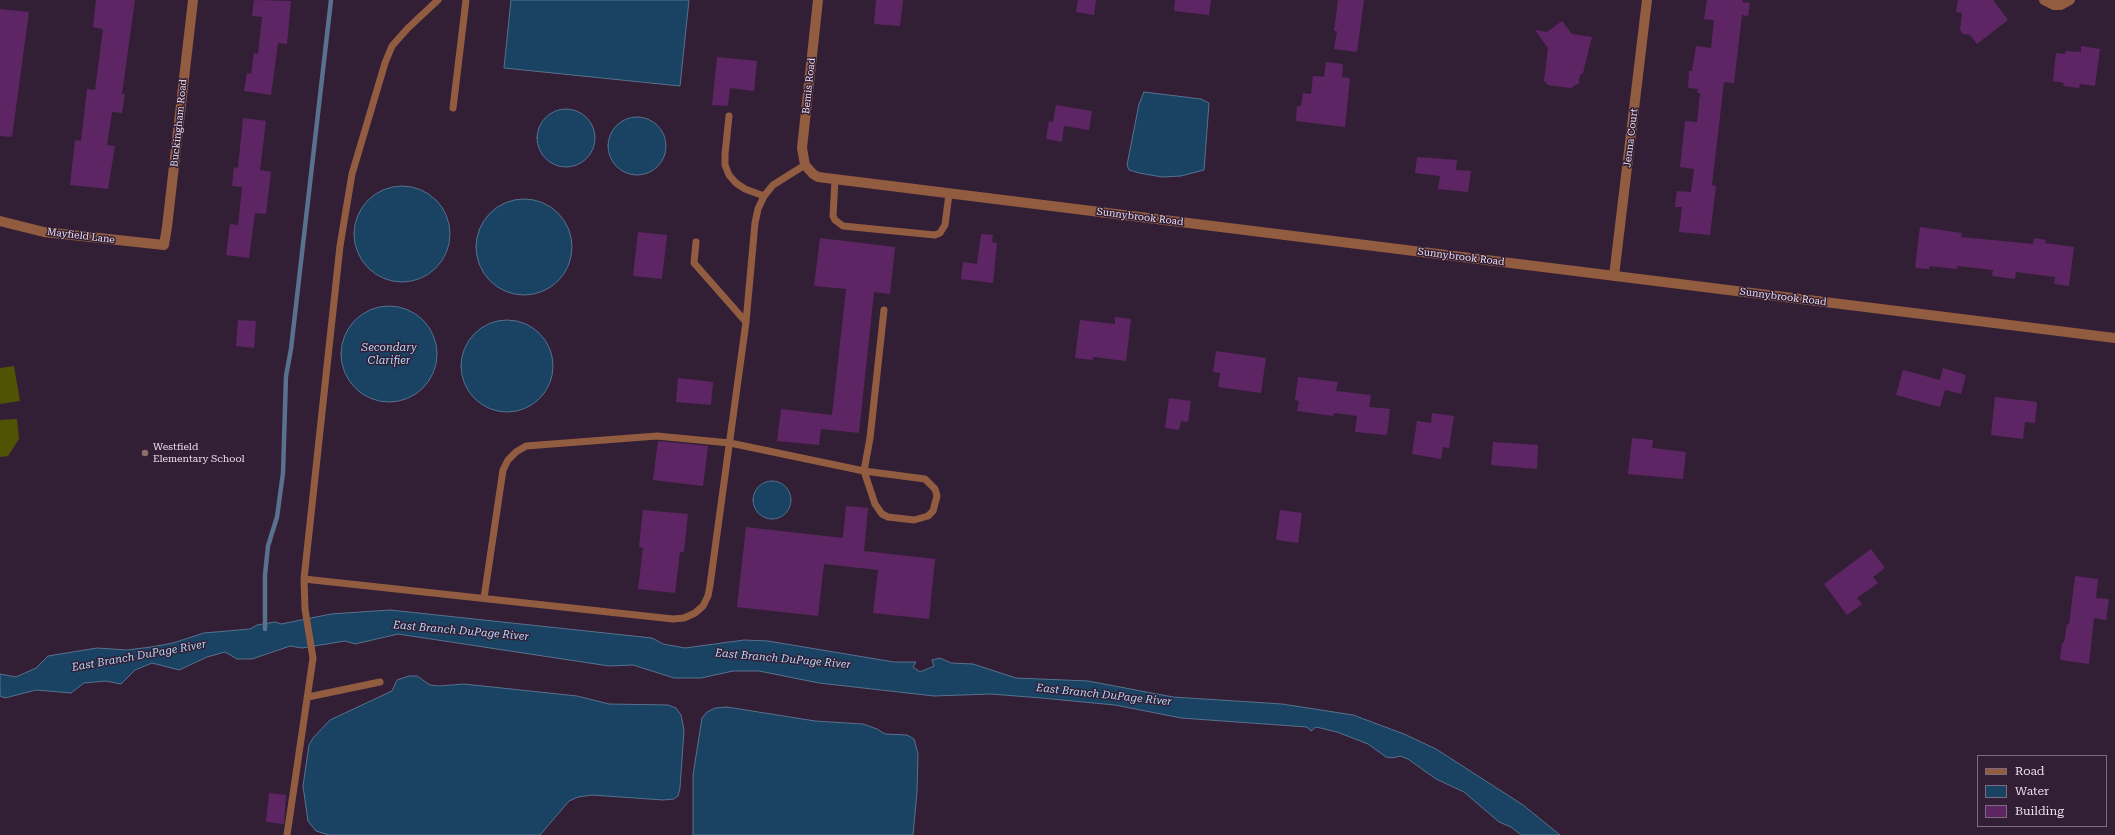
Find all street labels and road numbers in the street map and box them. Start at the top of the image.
street label: Bemis Road [800,57,818,115]
street label: Buckingham Road [168,79,190,167]
street label: Jenna Court [1621,108,1641,168]
street label: Sunnybrook Road [1096,206,1184,228]
street label: Mayfield Lane [46,226,116,246]
street label: Sunnybrook Road [1417,246,1505,268]
street label: Sunnybrook Road [1739,286,1827,308]

